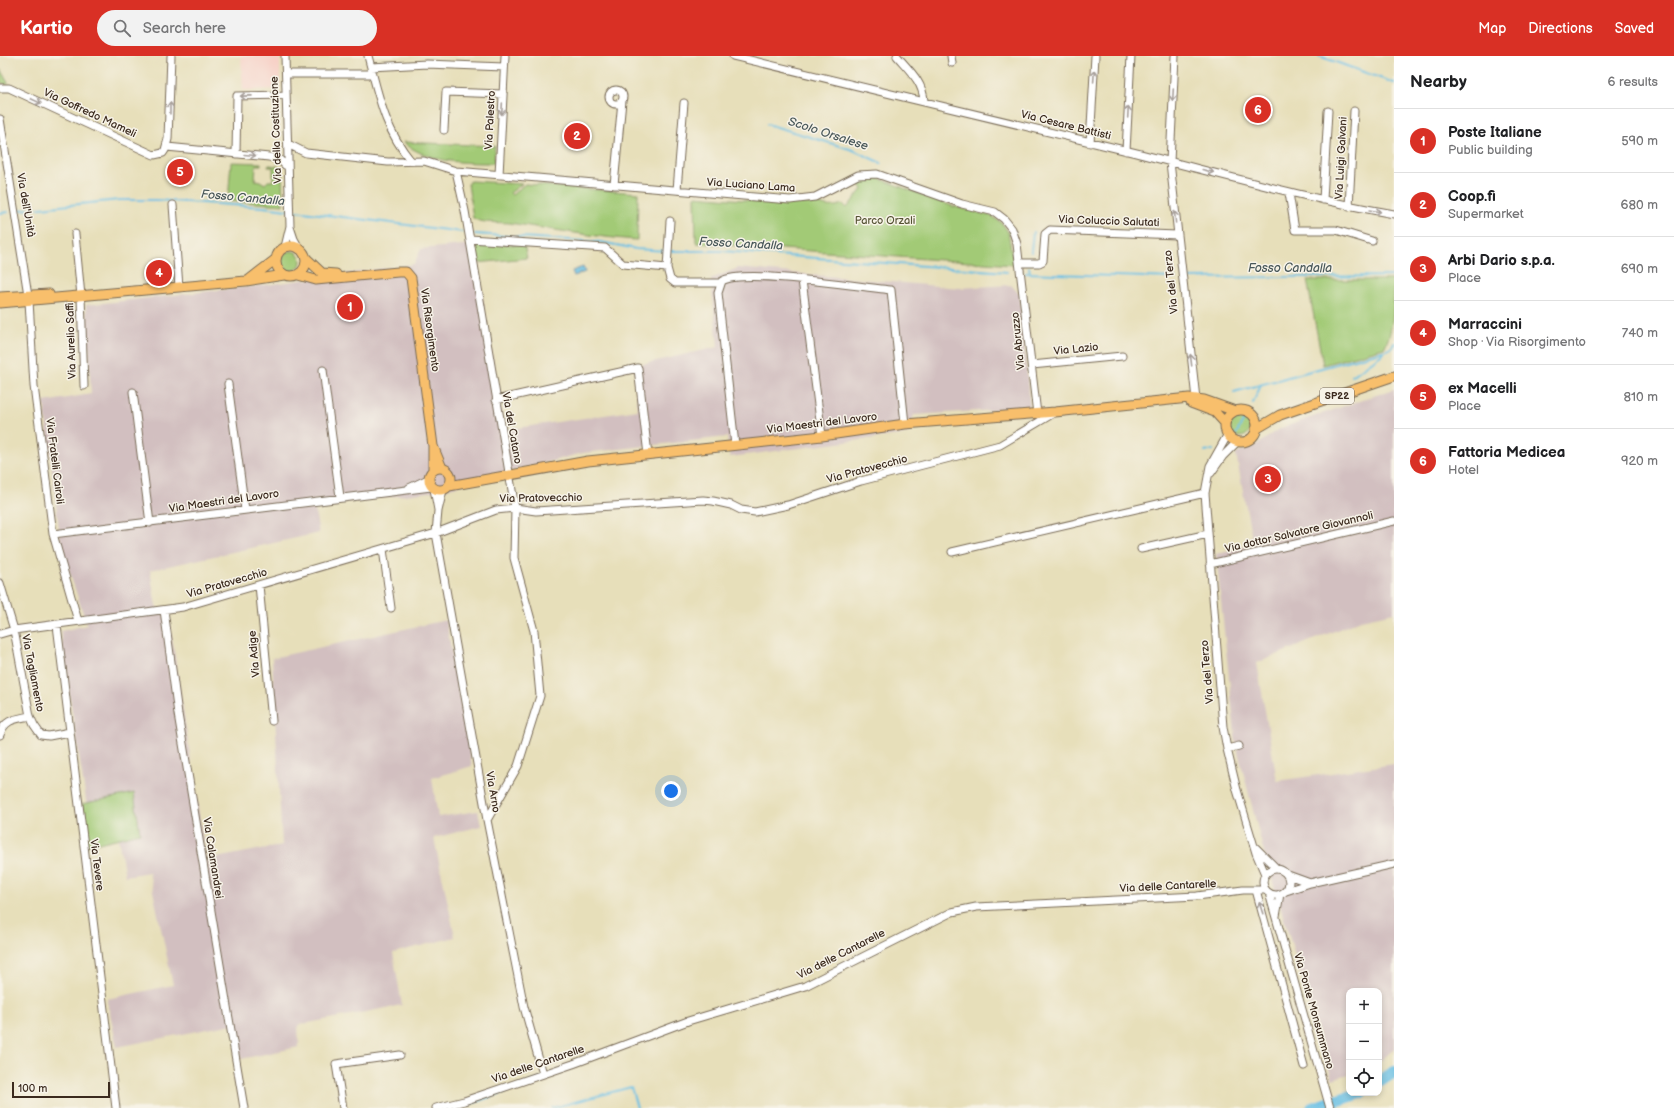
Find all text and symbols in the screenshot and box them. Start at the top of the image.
search box [97,10,377,46]
text: Kartio [20,17,73,40]
icon: search [111,17,133,39]
text: Search here [143,19,226,38]
text: Map [1478,20,1506,37]
text: Directions [1528,20,1593,37]
text: Saved [1615,20,1654,37]
one-way arrow [1090,70,1097,83]
text: Nearby [1410,72,1467,92]
text: 6 results [1608,74,1658,90]
street label: Via della Costituzione [268,76,284,184]
street label: Via Goffredo Mameli [41,86,139,140]
one-way arrow [1170,88,1177,101]
street label: Via Palestro [482,90,498,150]
one-way arrow [240,92,253,100]
pin: 6 [1245,95,1271,125]
one-way arrow [30,97,42,105]
one-way arrow [166,102,174,115]
one-way arrow [499,102,506,115]
one-way arrow [1125,106,1132,119]
street label: Via Cesare Battisti [1020,108,1112,142]
water label: Scolo Orsalese [786,114,870,154]
street label: Via Luigi Galvani [1332,116,1350,200]
pin: 2 [564,121,590,151]
text: Poste Italiane [1448,123,1542,142]
text: 1 [1420,133,1426,149]
text: 590 m [1621,133,1658,149]
text: Public building [1448,142,1533,158]
one-way arrow [243,152,256,159]
pin: 5 [167,157,193,187]
one-way arrow [1201,168,1214,176]
street label: Via dell'Unità [14,172,38,238]
street label: Via Luciano Lama [706,175,796,195]
water label: Fosso Candalla [200,187,286,209]
text: Coop.fi [1448,187,1496,206]
text: 2 [1419,197,1427,213]
text: 680 m [1621,197,1658,213]
text: Supermarket [1448,206,1524,222]
one-way arrow [1368,207,1381,215]
one-way arrow [1172,211,1179,224]
street label: Via Coluccio Salutati [1058,213,1160,229]
park label: Parco Orzali [855,214,915,227]
water label: Fosso Candalla [699,234,784,254]
street label: Via del Terzo [1161,249,1181,315]
text: Arbi Dario s.p.a. [1448,251,1555,270]
pin: 4 [146,258,172,288]
water label: Fosso Candalla [1248,261,1332,276]
text: 3 [1419,261,1427,277]
text: 690 m [1621,261,1658,277]
text: Place [1448,270,1481,286]
street label: Via Risorgimento [418,287,442,373]
pin: 1 [337,292,363,322]
street label: Via Aurelio Saffi [63,302,79,379]
street label: Via Abruzzo [1008,311,1028,371]
text: Marraccini [1448,315,1522,334]
text: 4 [1419,325,1427,341]
text: 740 m [1622,325,1658,341]
text: Shop · Via Risorgimento [1448,334,1586,350]
street label: Via Lazio [1053,340,1099,358]
one-way arrow [1187,354,1195,367]
text: ex Macelli [1448,379,1517,398]
road number: SP22 [1320,388,1354,404]
text: 5 [1419,389,1427,405]
text: 810 m [1623,389,1658,405]
street label: Via del Catano [499,391,525,465]
text: Place [1448,398,1481,414]
street label: Via Maestri del Lavoro [766,410,878,436]
street label: Via Fratelli Cairoli [43,417,67,505]
text: Fattoria Medicea [1448,443,1565,462]
street label: Via Pratovecchio [825,452,909,486]
text: 6 [1419,453,1427,469]
text: 920 m [1621,453,1658,469]
text: Hotel [1448,462,1479,478]
pin: 3 [1255,464,1281,494]
street label: Via Maestri del Lavoro [168,487,280,515]
street label: Via Pratovecchio [499,491,583,505]
street label: Via dottor Salvatore Giovannoli [1224,509,1374,555]
street label: Via Pratovecchio [185,565,269,601]
street label: Via Adige [245,630,263,678]
street label: Via Tagliamento [19,633,47,713]
street label: Via del Terzo [1198,640,1216,704]
street label: Via Arno [483,770,503,814]
your location [661,781,681,801]
street label: Via Calamandrei [200,817,226,899]
street label: Via Tevere [87,838,107,892]
street label: Via delle Cantarelle [1119,877,1217,895]
one-way arrow [1257,902,1264,915]
street label: Via delle Cantarelle [795,926,888,982]
street label: Via Ponte Monsummano [1291,951,1337,1071]
map controls [1346,988,1382,1096]
button: + [1346,988,1382,1024]
button: − [1346,1024,1382,1060]
street label: Via delle Cantarelle [490,1042,586,1086]
button: locate [1346,1060,1382,1096]
scale bar [12,1080,110,1099]
text: 100 m [18,1082,47,1095]

